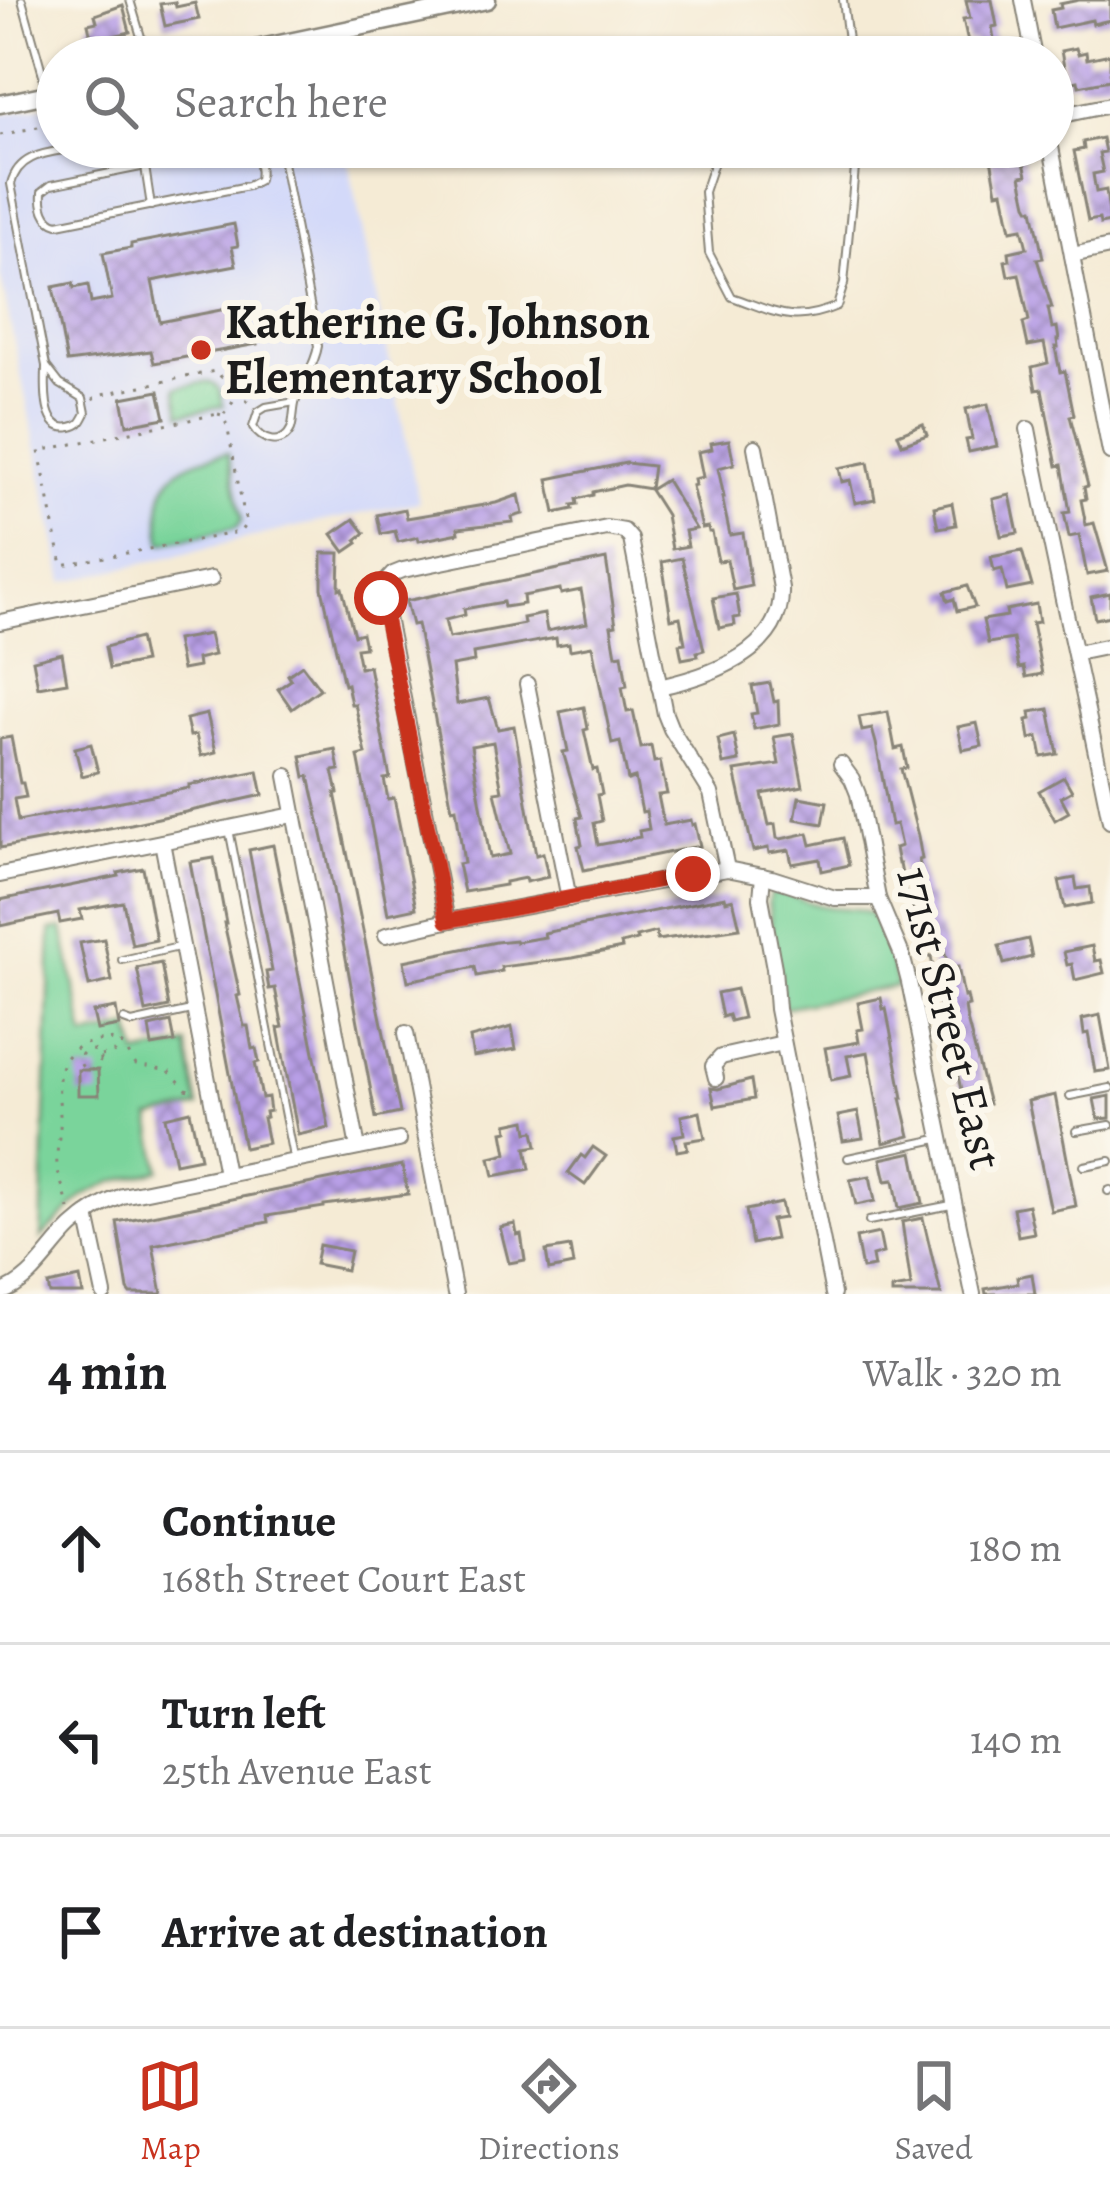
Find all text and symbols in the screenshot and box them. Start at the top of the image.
search box [36,36,1074,168]
icon: search [78,69,144,135]
text: Search here [174,71,388,133]
place label: Katherine G. Johnson Elementary School [225,289,650,410]
marker: Katherine G. Johnson Elementary School [188,337,214,363]
route start [354,571,408,625]
route end [666,847,720,901]
street label: 171st Street East [880,860,1020,1176]
text: 4 min [48,1337,167,1407]
text: Walk · 320 m [863,1346,1062,1399]
text: Continue [162,1490,336,1552]
icon: ahead [48,1515,114,1581]
text: 180 m [969,1521,1062,1574]
text: 168th Street Court East [162,1552,526,1605]
text: Turn left [162,1682,326,1744]
icon: left [48,1707,114,1773]
text: 140 m [970,1713,1062,1766]
text: 25th Avenue East [162,1744,432,1797]
icon: arrive [48,1899,114,1965]
text: Arrive at destination [162,1901,548,1963]
tab: Map [137,2053,203,2170]
tab: Directions [478,2053,620,2170]
tab: Saved [894,2053,973,2170]

